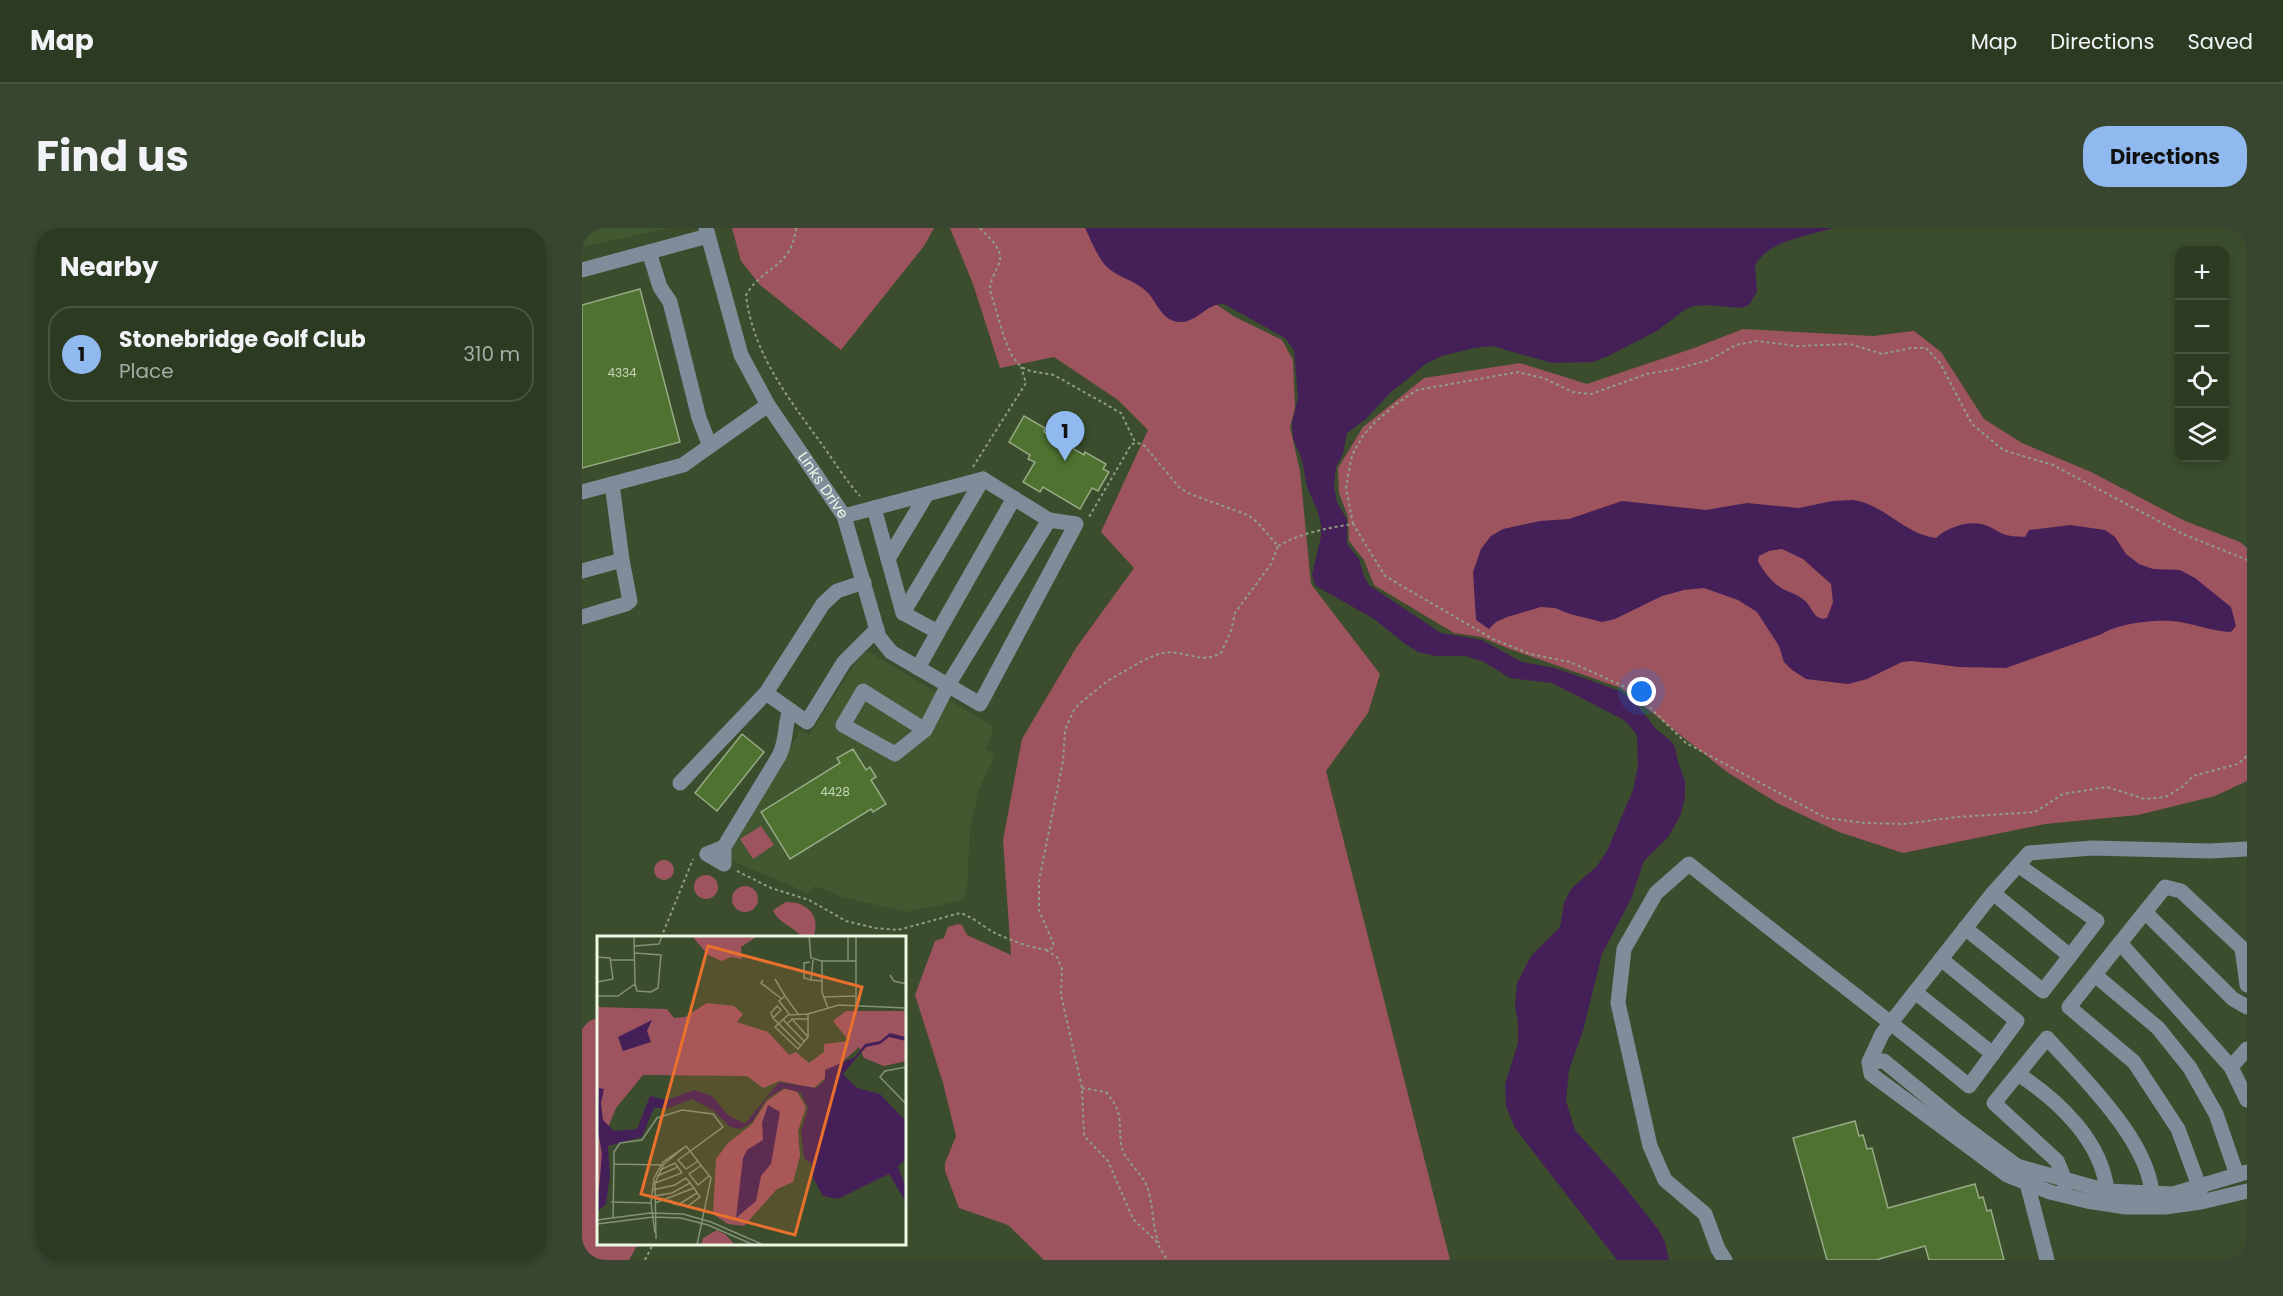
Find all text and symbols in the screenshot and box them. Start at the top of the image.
text: Map [30,21,94,60]
text: Map [1971,27,2017,56]
text: Directions [2050,27,2154,56]
text: Saved [2187,27,2253,56]
button: Directions [2083,126,2247,187]
text: Find us [36,127,189,186]
map controls [2175,246,2229,462]
button: + [2175,246,2229,300]
text: Nearby [60,249,158,285]
button: − [2175,300,2229,354]
text: Stonebridge Golf Club [119,324,366,355]
text: 1 [78,340,85,368]
text: 310 m [463,340,520,368]
button: locate [2175,354,2229,408]
text: Place [119,357,174,385]
house number: 4334 [607,364,637,381]
button: layers [2175,408,2229,462]
pin: 1 [1046,412,1084,461]
street label: Links Drive [793,447,854,523]
your location [1627,677,1656,706]
house number: 4428 [820,783,850,800]
inset map [597,936,906,1245]

